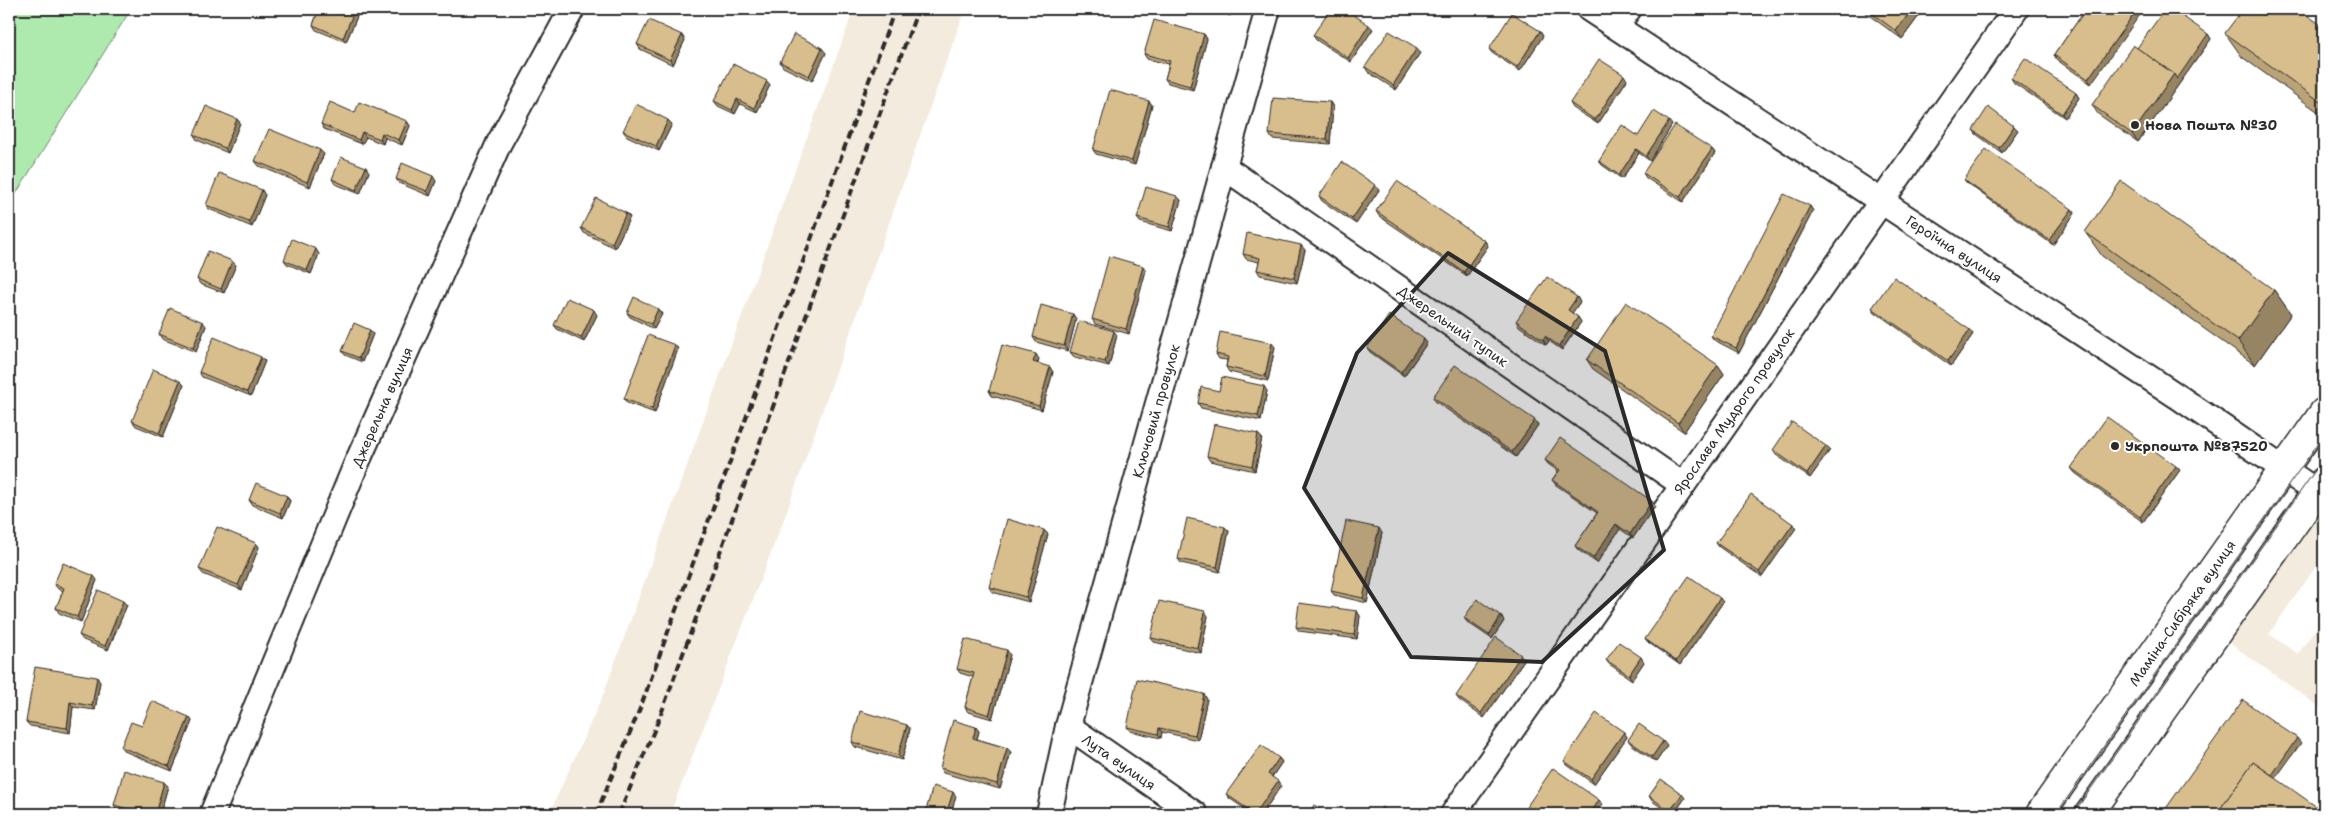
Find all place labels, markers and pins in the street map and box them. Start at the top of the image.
place label: Нова Пошта №30 [2145,116,2277,134]
marker: Нова Пошта №30 [2129,119,2141,131]
place label: Укрпошта №87520 [2125,437,2268,455]
marker: Укрпошта №87520 [2109,440,2121,452]

